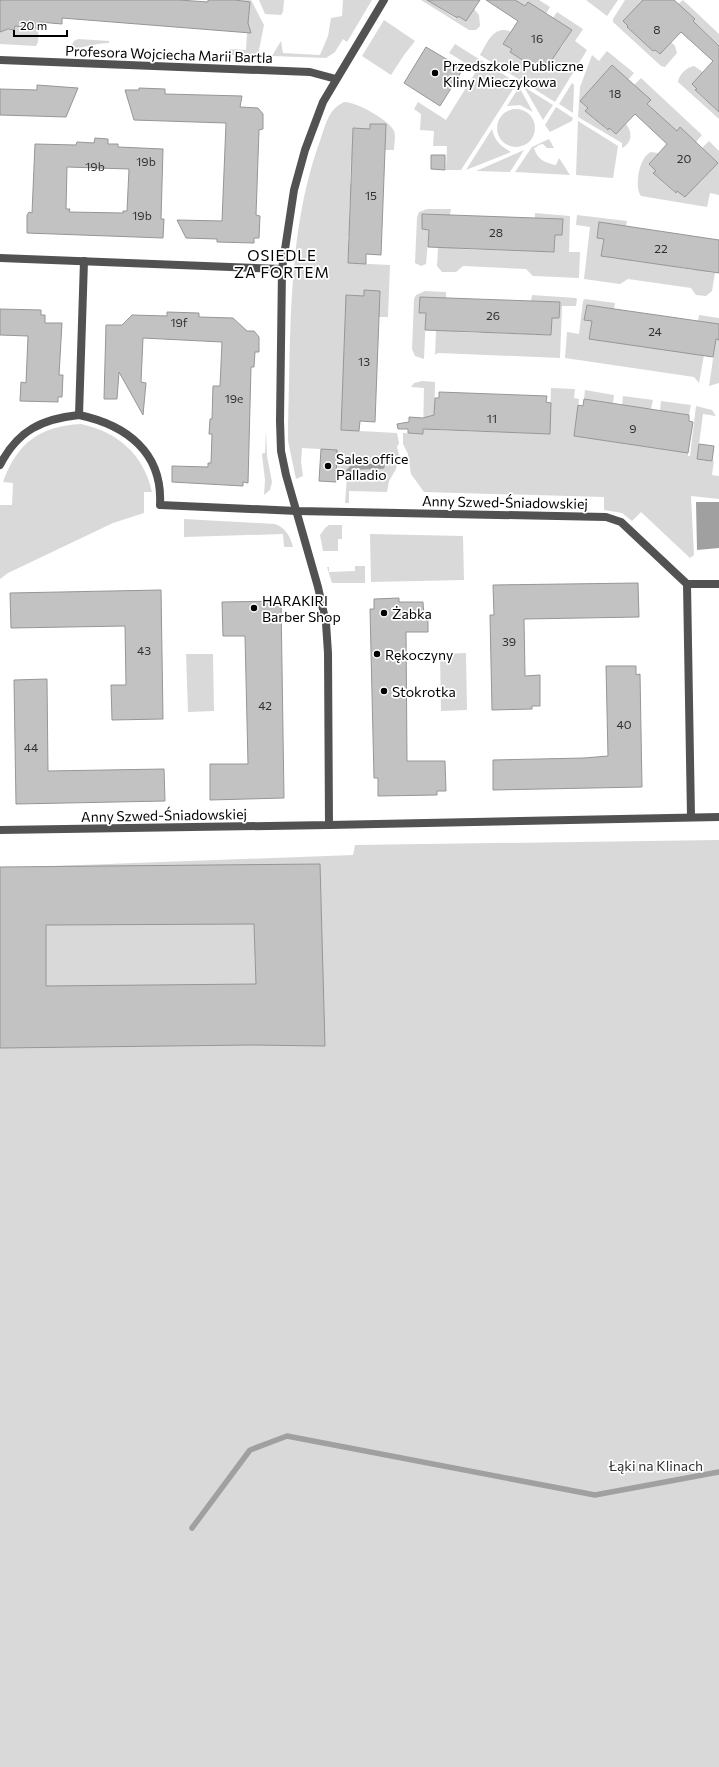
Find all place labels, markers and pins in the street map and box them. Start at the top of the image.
place label: Przedszkole Publiczne Kliny Mieczykowa [443,57,584,90]
marker: Przedszkole Publiczne Kliny Mieczykowa [430,68,440,78]
place label: Sales office Palladio [336,450,408,483]
marker: Sales office Palladio [323,461,333,471]
place label: HARAKIRI Barber Shop [262,592,341,625]
marker: HARAKIRI Barber Shop [249,603,259,613]
place label: Żabka [392,605,432,622]
marker: Żabka [379,608,389,618]
place label: Rękoczyny [385,646,453,663]
marker: Rękoczyny [372,649,382,659]
place label: Stokrotka [392,683,456,700]
marker: Stokrotka [379,686,389,696]

